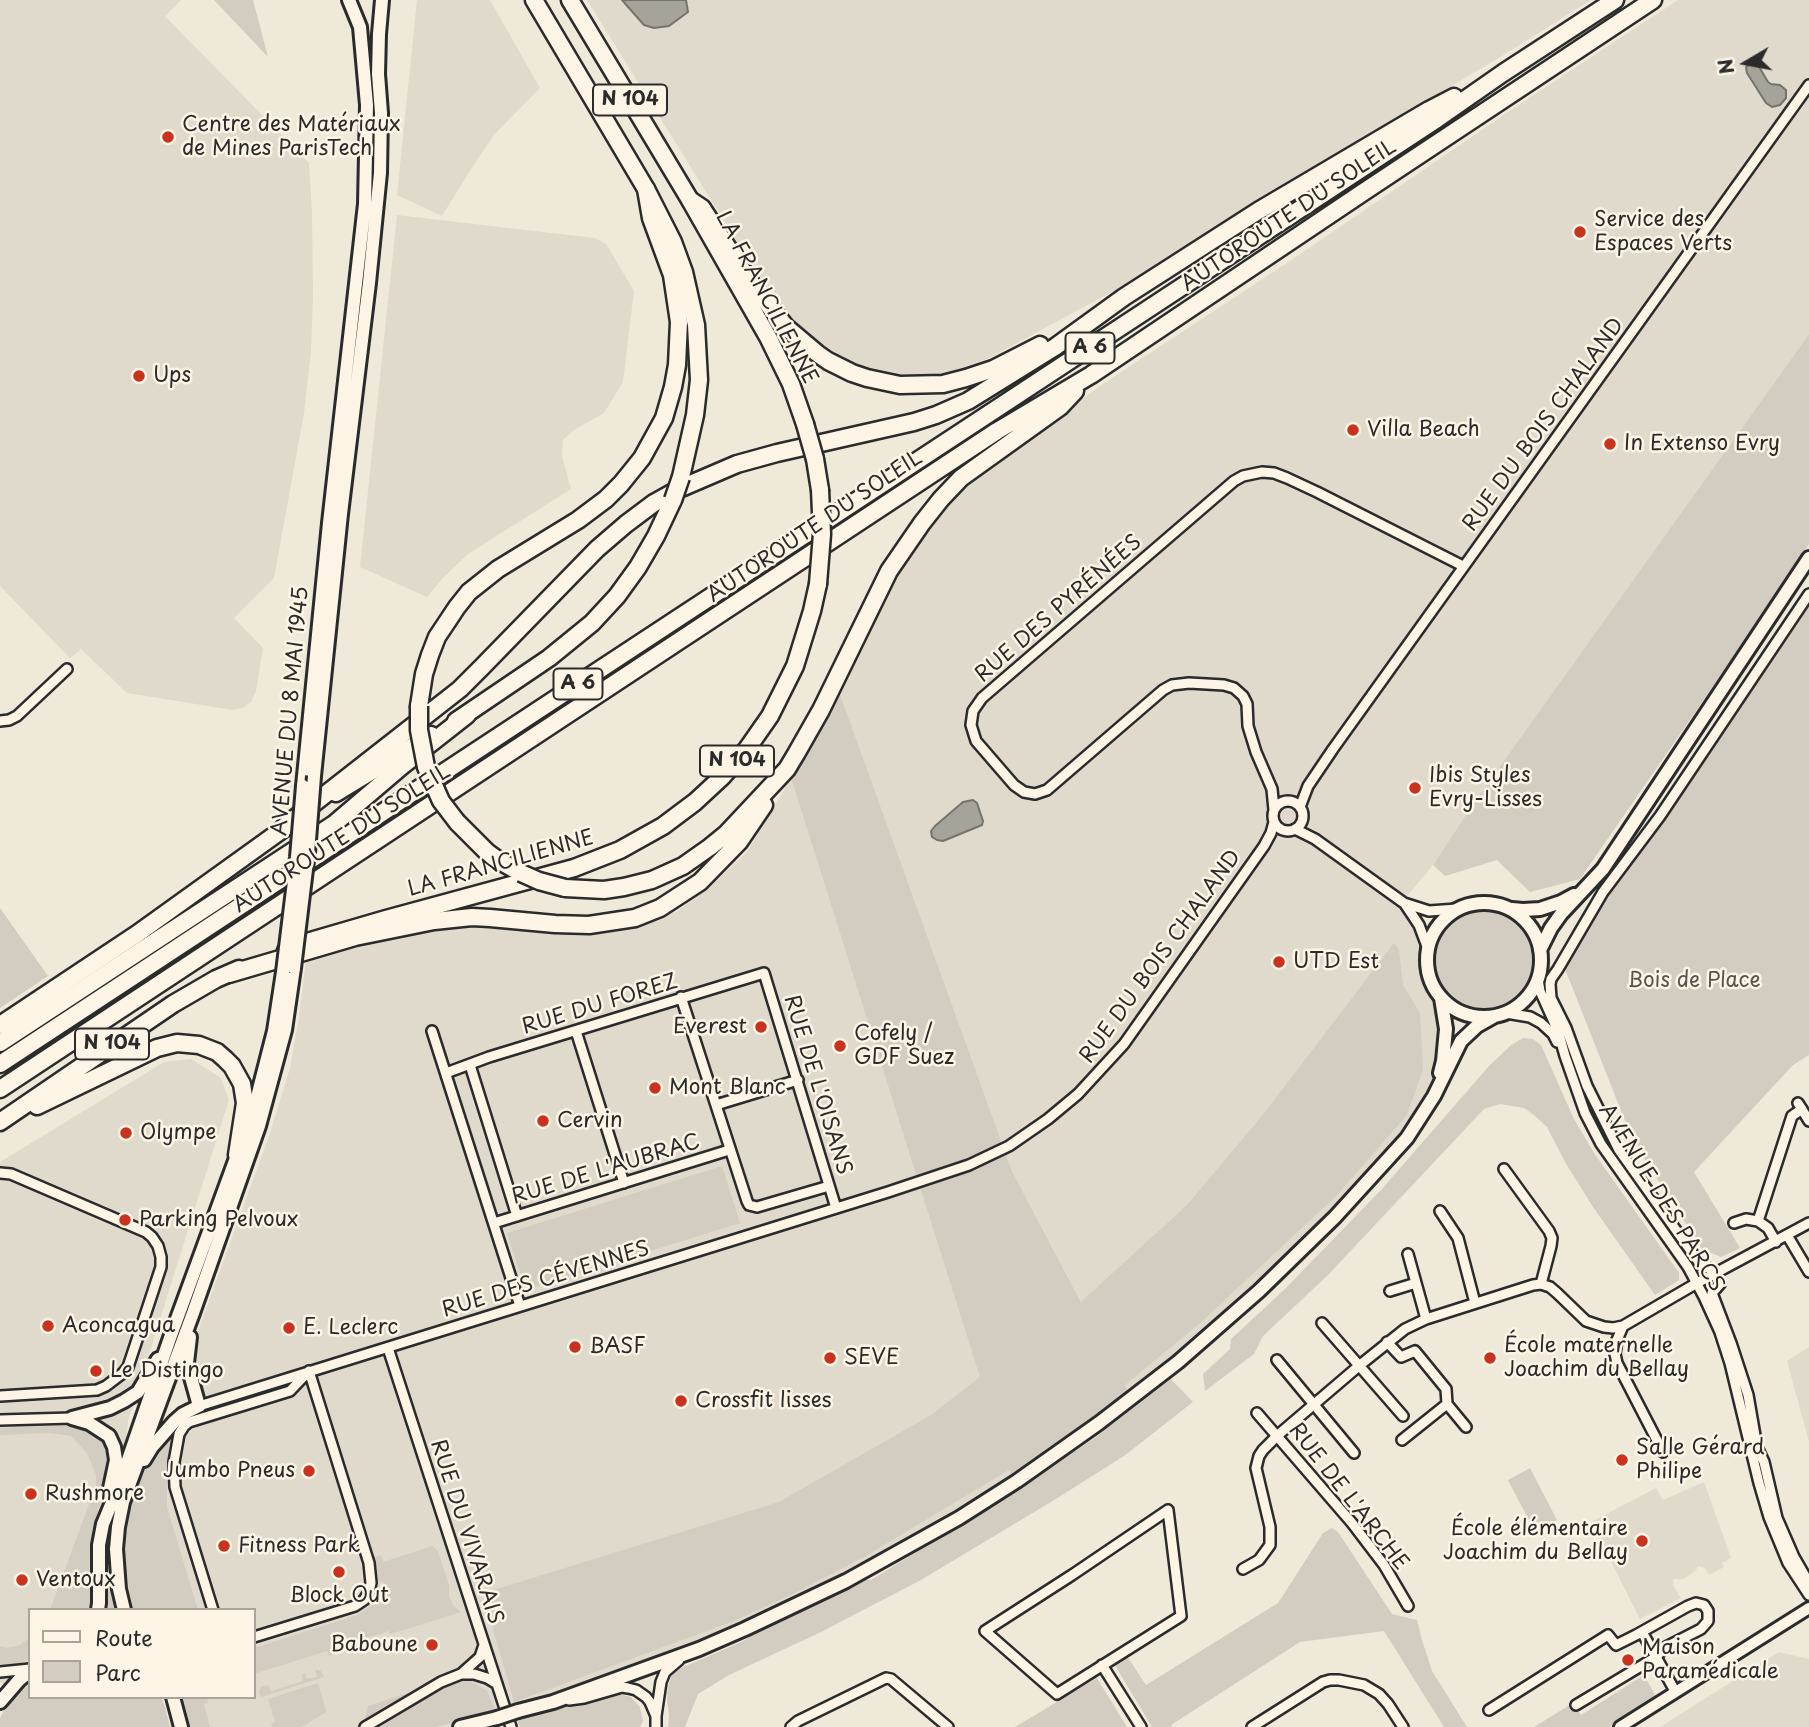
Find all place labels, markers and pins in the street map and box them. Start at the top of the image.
place label: Centre des Matériaux de Mines ParisTech [182,112,401,162]
marker: Centre des Matériaux de Mines ParisTech [160,129,176,145]
place label: Service des Espaces Verts [1594,207,1732,257]
marker: Service des Espaces Verts [1572,224,1588,240]
place label: Ups [153,363,191,389]
marker: Ups [131,368,147,384]
place label: Villa Beach [1367,417,1480,443]
marker: Villa Beach [1345,422,1361,438]
place label: In Extenso Evry [1624,431,1780,457]
marker: In Extenso Evry [1602,436,1618,452]
place label: Ibis Styles Evry-Lisses [1429,763,1542,813]
marker: Ibis Styles Evry-Lisses [1407,780,1423,796]
place label: UTD Est [1293,949,1379,975]
marker: UTD Est [1271,954,1287,970]
place label: Everest [673,1014,747,1040]
marker: Everest [753,1019,769,1035]
place label: Cofely / GDF Suez [854,1021,954,1071]
marker: Cofely / GDF Suez [832,1038,848,1054]
place label: Mont Blanc [669,1075,786,1101]
marker: Mont Blanc [647,1080,663,1096]
place label: Cervin [557,1108,623,1134]
marker: Cervin [535,1113,551,1129]
place label: Olympe [140,1120,216,1146]
marker: Olympe [118,1125,134,1141]
place label: Parking Pelvoux [139,1207,299,1233]
marker: Parking Pelvoux [117,1212,133,1228]
place label: Aconcagua [62,1313,175,1339]
place label: E. Leclerc [303,1315,398,1341]
marker: Aconcagua [40,1318,56,1334]
marker: E. Leclerc [281,1320,297,1336]
place label: École maternelle Joachim du Bellay [1504,1333,1689,1383]
place label: BASF [589,1334,646,1360]
marker: BASF [567,1339,583,1355]
place label: SEVE [844,1345,899,1371]
marker: SEVE [822,1350,838,1366]
marker: École maternelle Joachim du Bellay [1482,1350,1498,1366]
place label: Le Distingo [110,1358,224,1384]
marker: Le Distingo [88,1363,104,1379]
place label: Crossfit lisses [695,1388,832,1414]
marker: Crossfit lisses [673,1393,689,1409]
place label: Salle Gérard Philipe [1636,1435,1765,1485]
marker: Salle Gérard Philipe [1614,1452,1630,1468]
place label: Jumbo Pneus [163,1458,295,1484]
marker: Jumbo Pneus [301,1463,317,1479]
place label: Rushmore [45,1481,144,1507]
marker: Rushmore [23,1486,39,1502]
place label: École élémentaire Joachim du Bellay [1443,1516,1628,1566]
place label: Fitness Park [238,1533,360,1559]
marker: École élémentaire Joachim du Bellay [1634,1533,1650,1549]
marker: Fitness Park [216,1538,232,1554]
marker: Block Out [331,1564,347,1580]
place label: Ventoux [36,1567,116,1593]
marker: Ventoux [14,1572,30,1588]
place label: Block Out [289,1583,389,1609]
place label: Baboune [330,1632,418,1658]
place label: Maison Paramédicale [1642,1635,1779,1685]
marker: Baboune [424,1637,440,1653]
marker: Maison Paramédicale [1620,1652,1636,1668]

